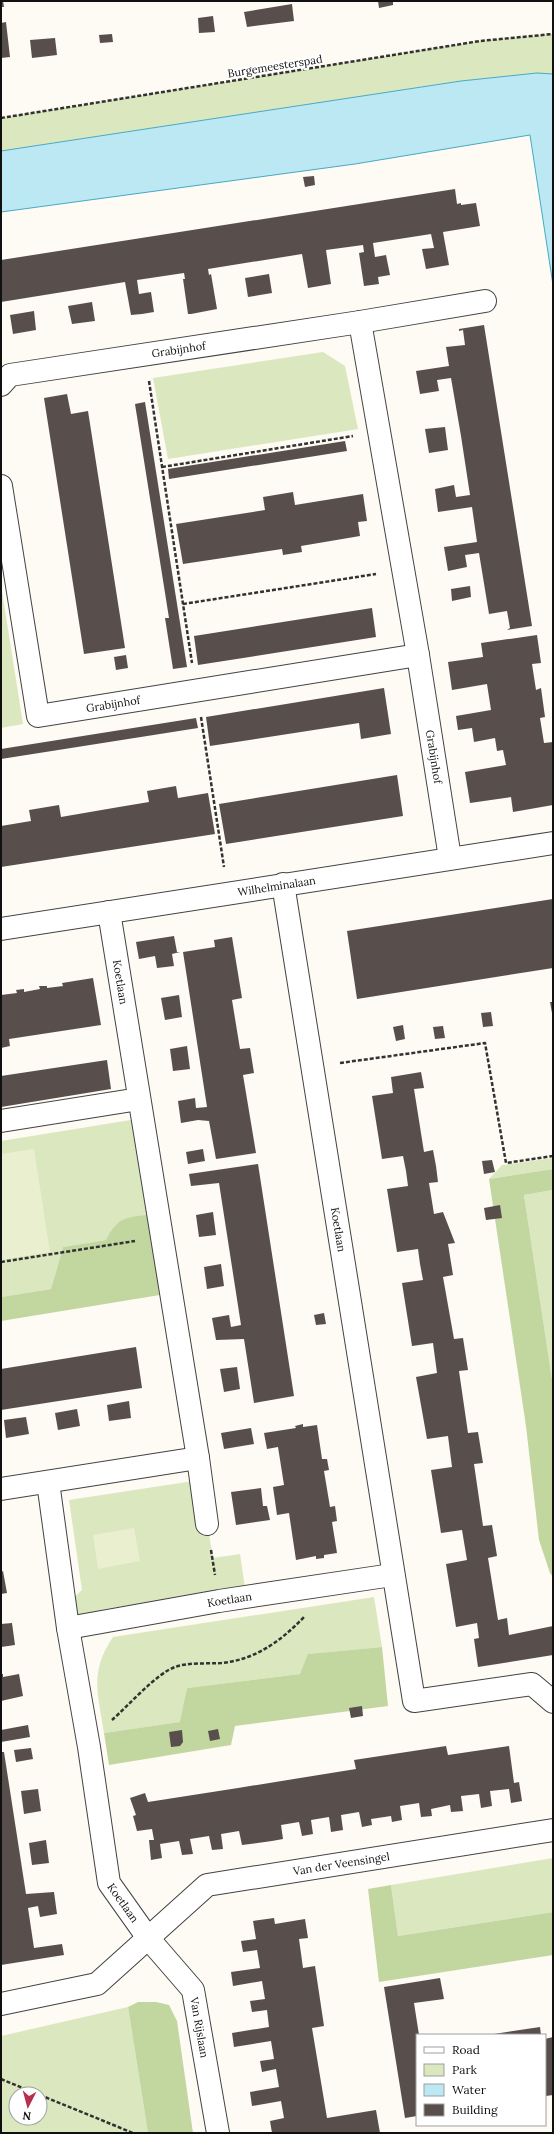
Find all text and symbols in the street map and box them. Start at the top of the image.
street label: Burgemeesterspad [227,52,324,80]
street label: Grabijnhof [151,338,208,360]
street label: Grabijnhof [85,693,142,715]
street label: Grabijnhof [423,729,445,786]
street label: Wilhelminalaan [237,873,317,899]
street label: Koetlaan [110,959,131,1006]
street label: Koetlaan [328,1206,349,1253]
street label: Koetlaan [206,1589,253,1610]
street label: Van der Veensingel [291,1849,391,1878]
street label: Koetlaan [104,1880,142,1926]
street label: Van Rijslaan [187,1995,212,2059]
legend [416,2034,546,2126]
text: Road [452,2042,480,2057]
text: Park [452,2062,478,2077]
text: Water [452,2082,487,2097]
north arrow [8,2086,48,2126]
text: Building [452,2102,498,2117]
text: N [22,2108,32,2123]

